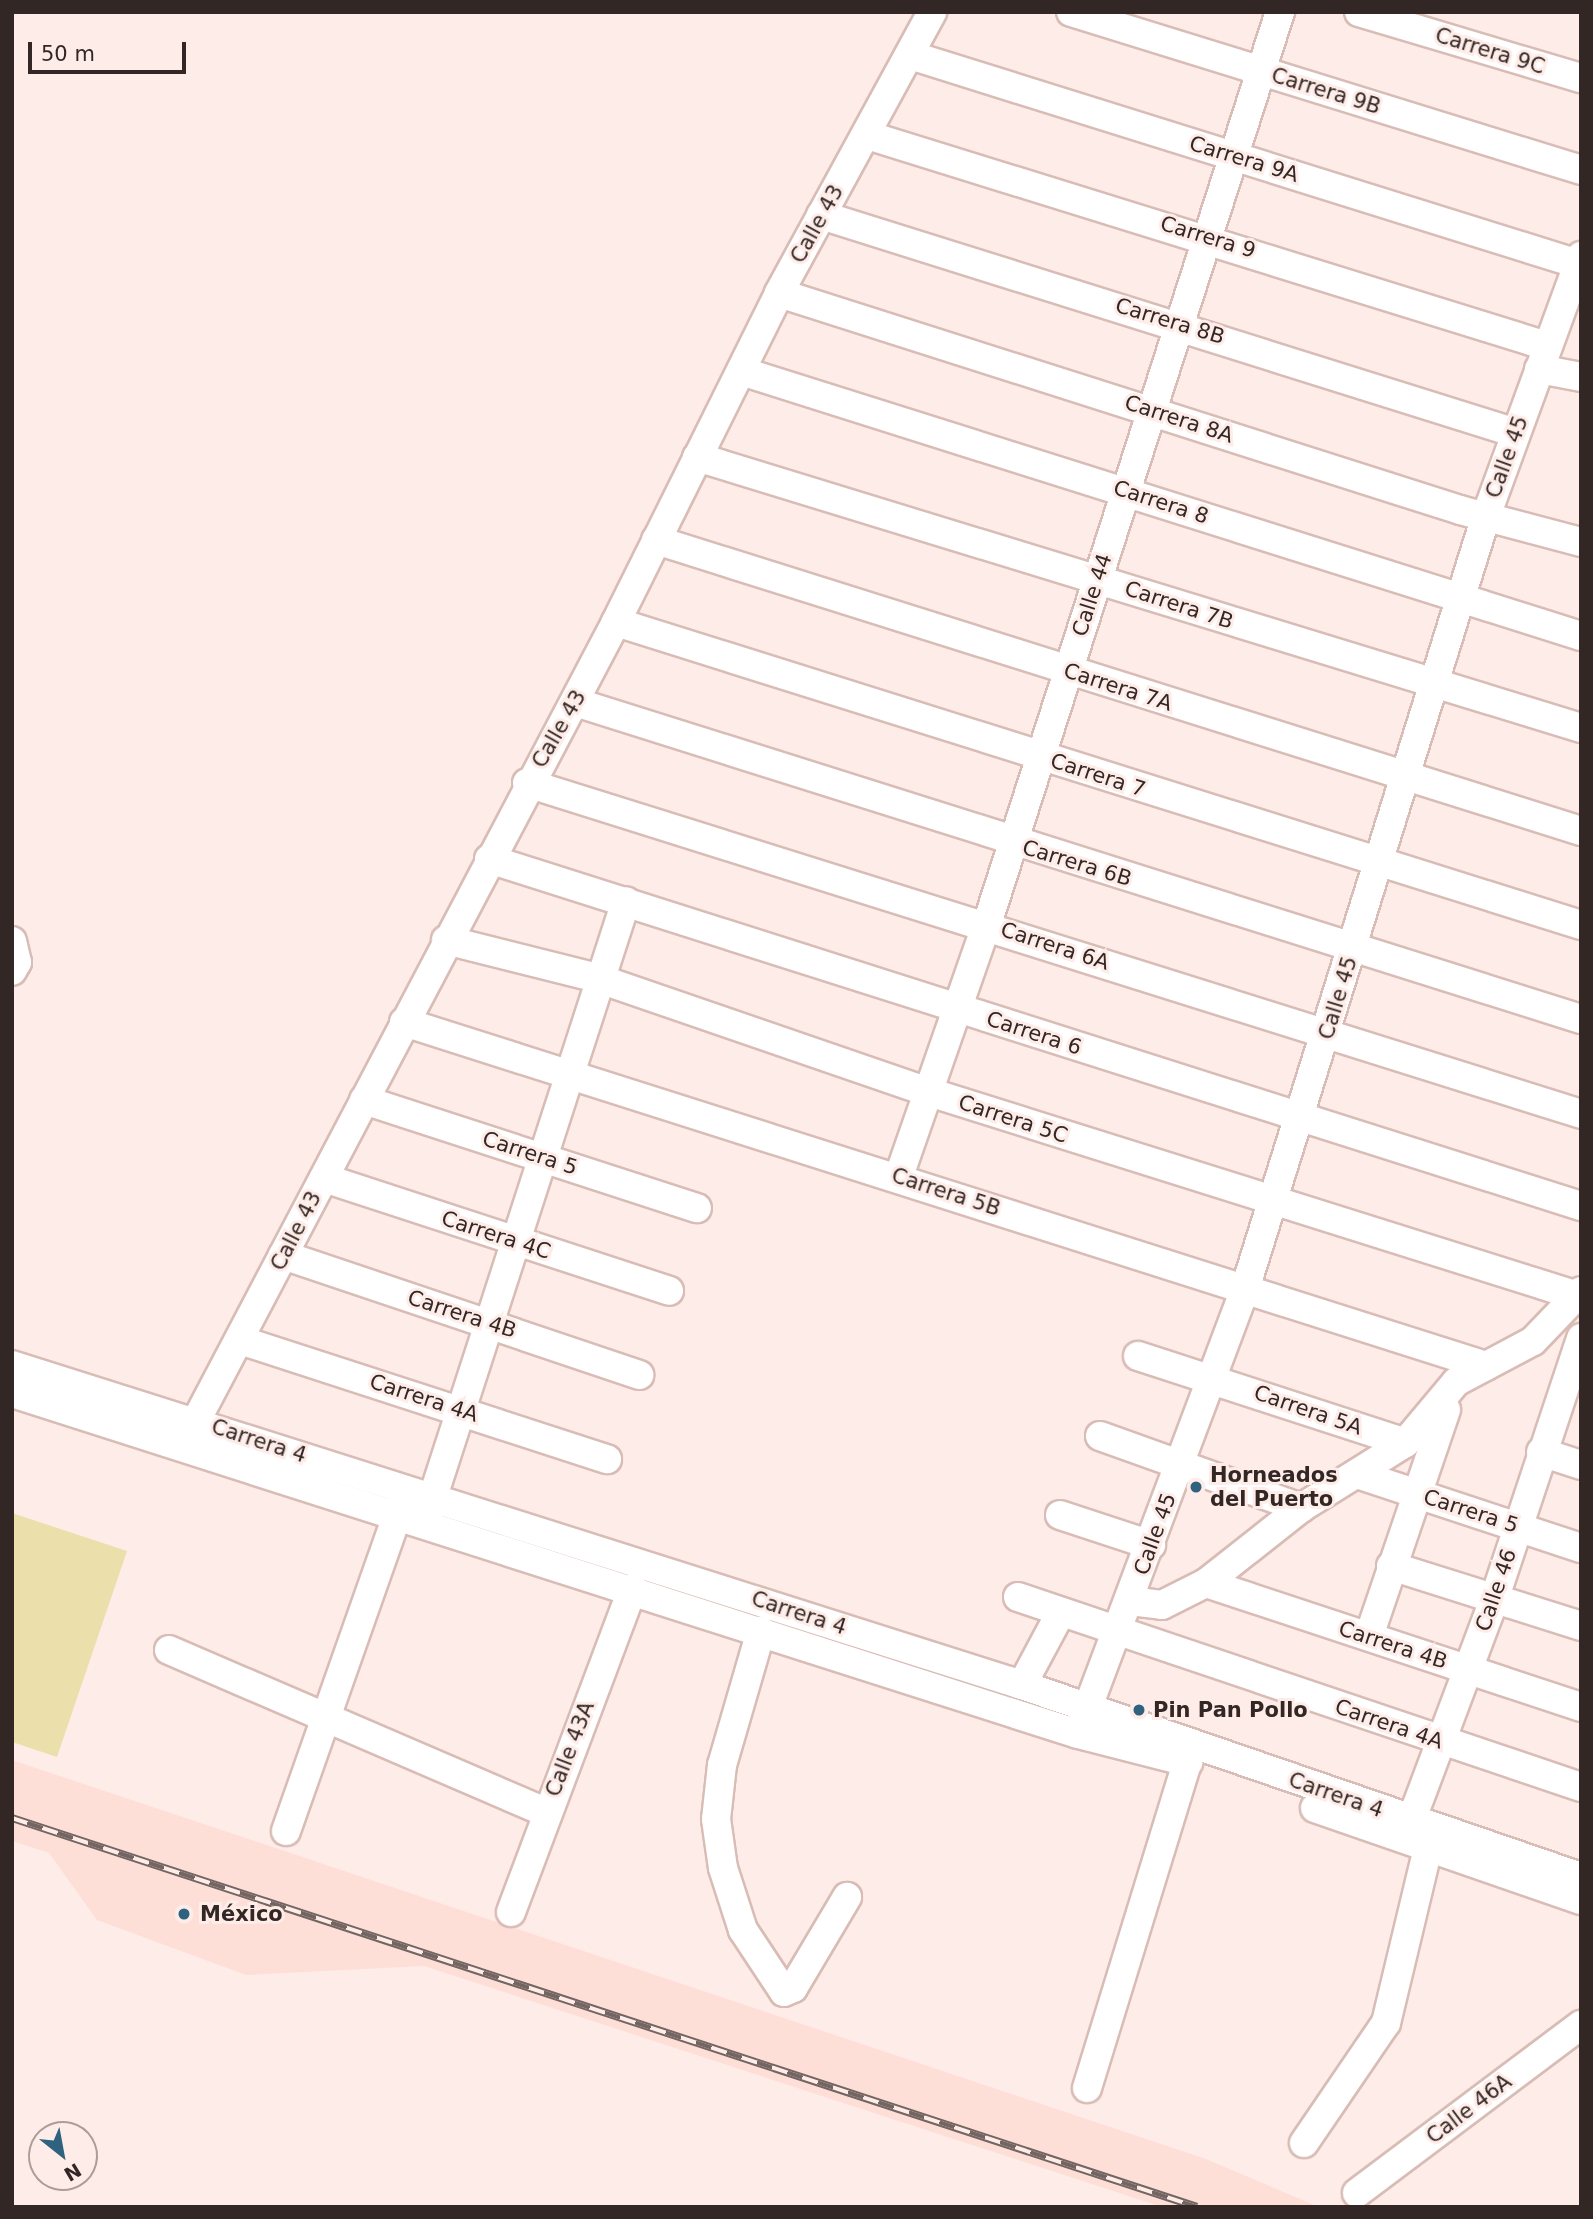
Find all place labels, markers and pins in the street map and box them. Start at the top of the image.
place label: Horneados del Puerto [1210,1462,1338,1512]
marker: Horneados del Puerto [1188,1479,1204,1495]
place label: Pin Pan Pollo [1153,1697,1308,1723]
marker: Pin Pan Pollo [1131,1702,1147,1718]
place label: México [200,1901,283,1927]
marker: México [174,1904,194,1924]

